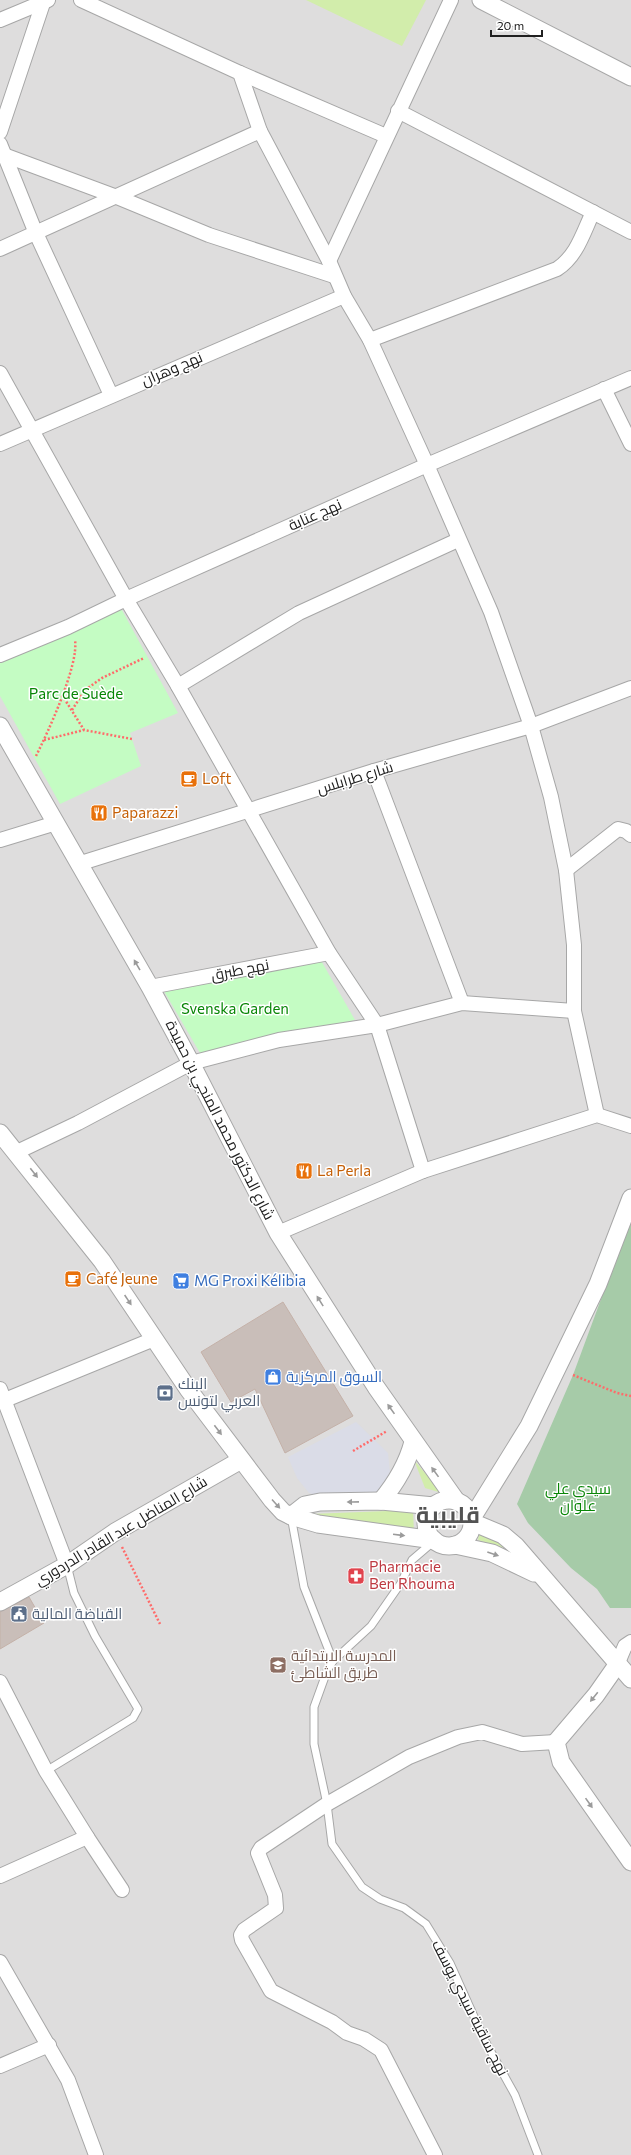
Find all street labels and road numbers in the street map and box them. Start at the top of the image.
street label: نهج وهران [138,347,206,392]
street label: نهج عنابة [285,494,345,537]
street label: شارع طرابلس [314,757,396,800]
street label: نهج طبرق [209,955,271,986]
street label: شارع الدكتور محمد المنجي بن حميدة [159,1017,279,1224]
street label: شارع المناضل عبد القادر الدردوري [31,1471,212,1592]
street label: نهج ساقية سيدي يوسف [425,1937,513,2080]

